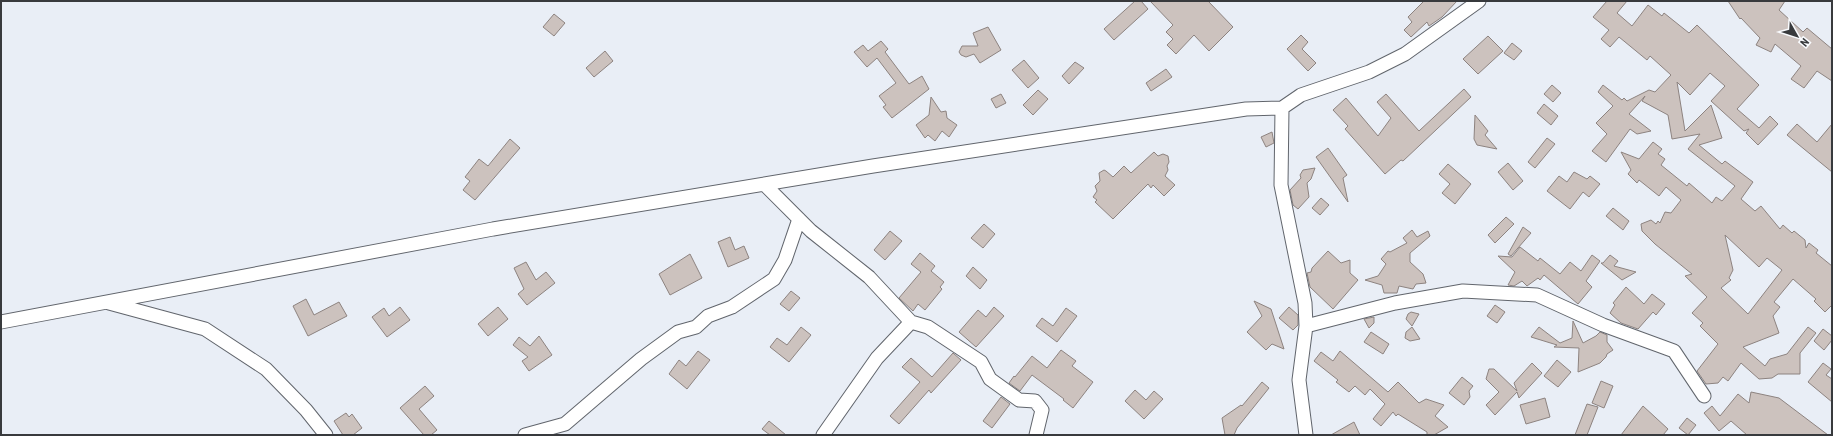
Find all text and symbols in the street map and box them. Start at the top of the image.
north arrow [1777,16,1817,56]
text: N [1797,35,1812,49]

